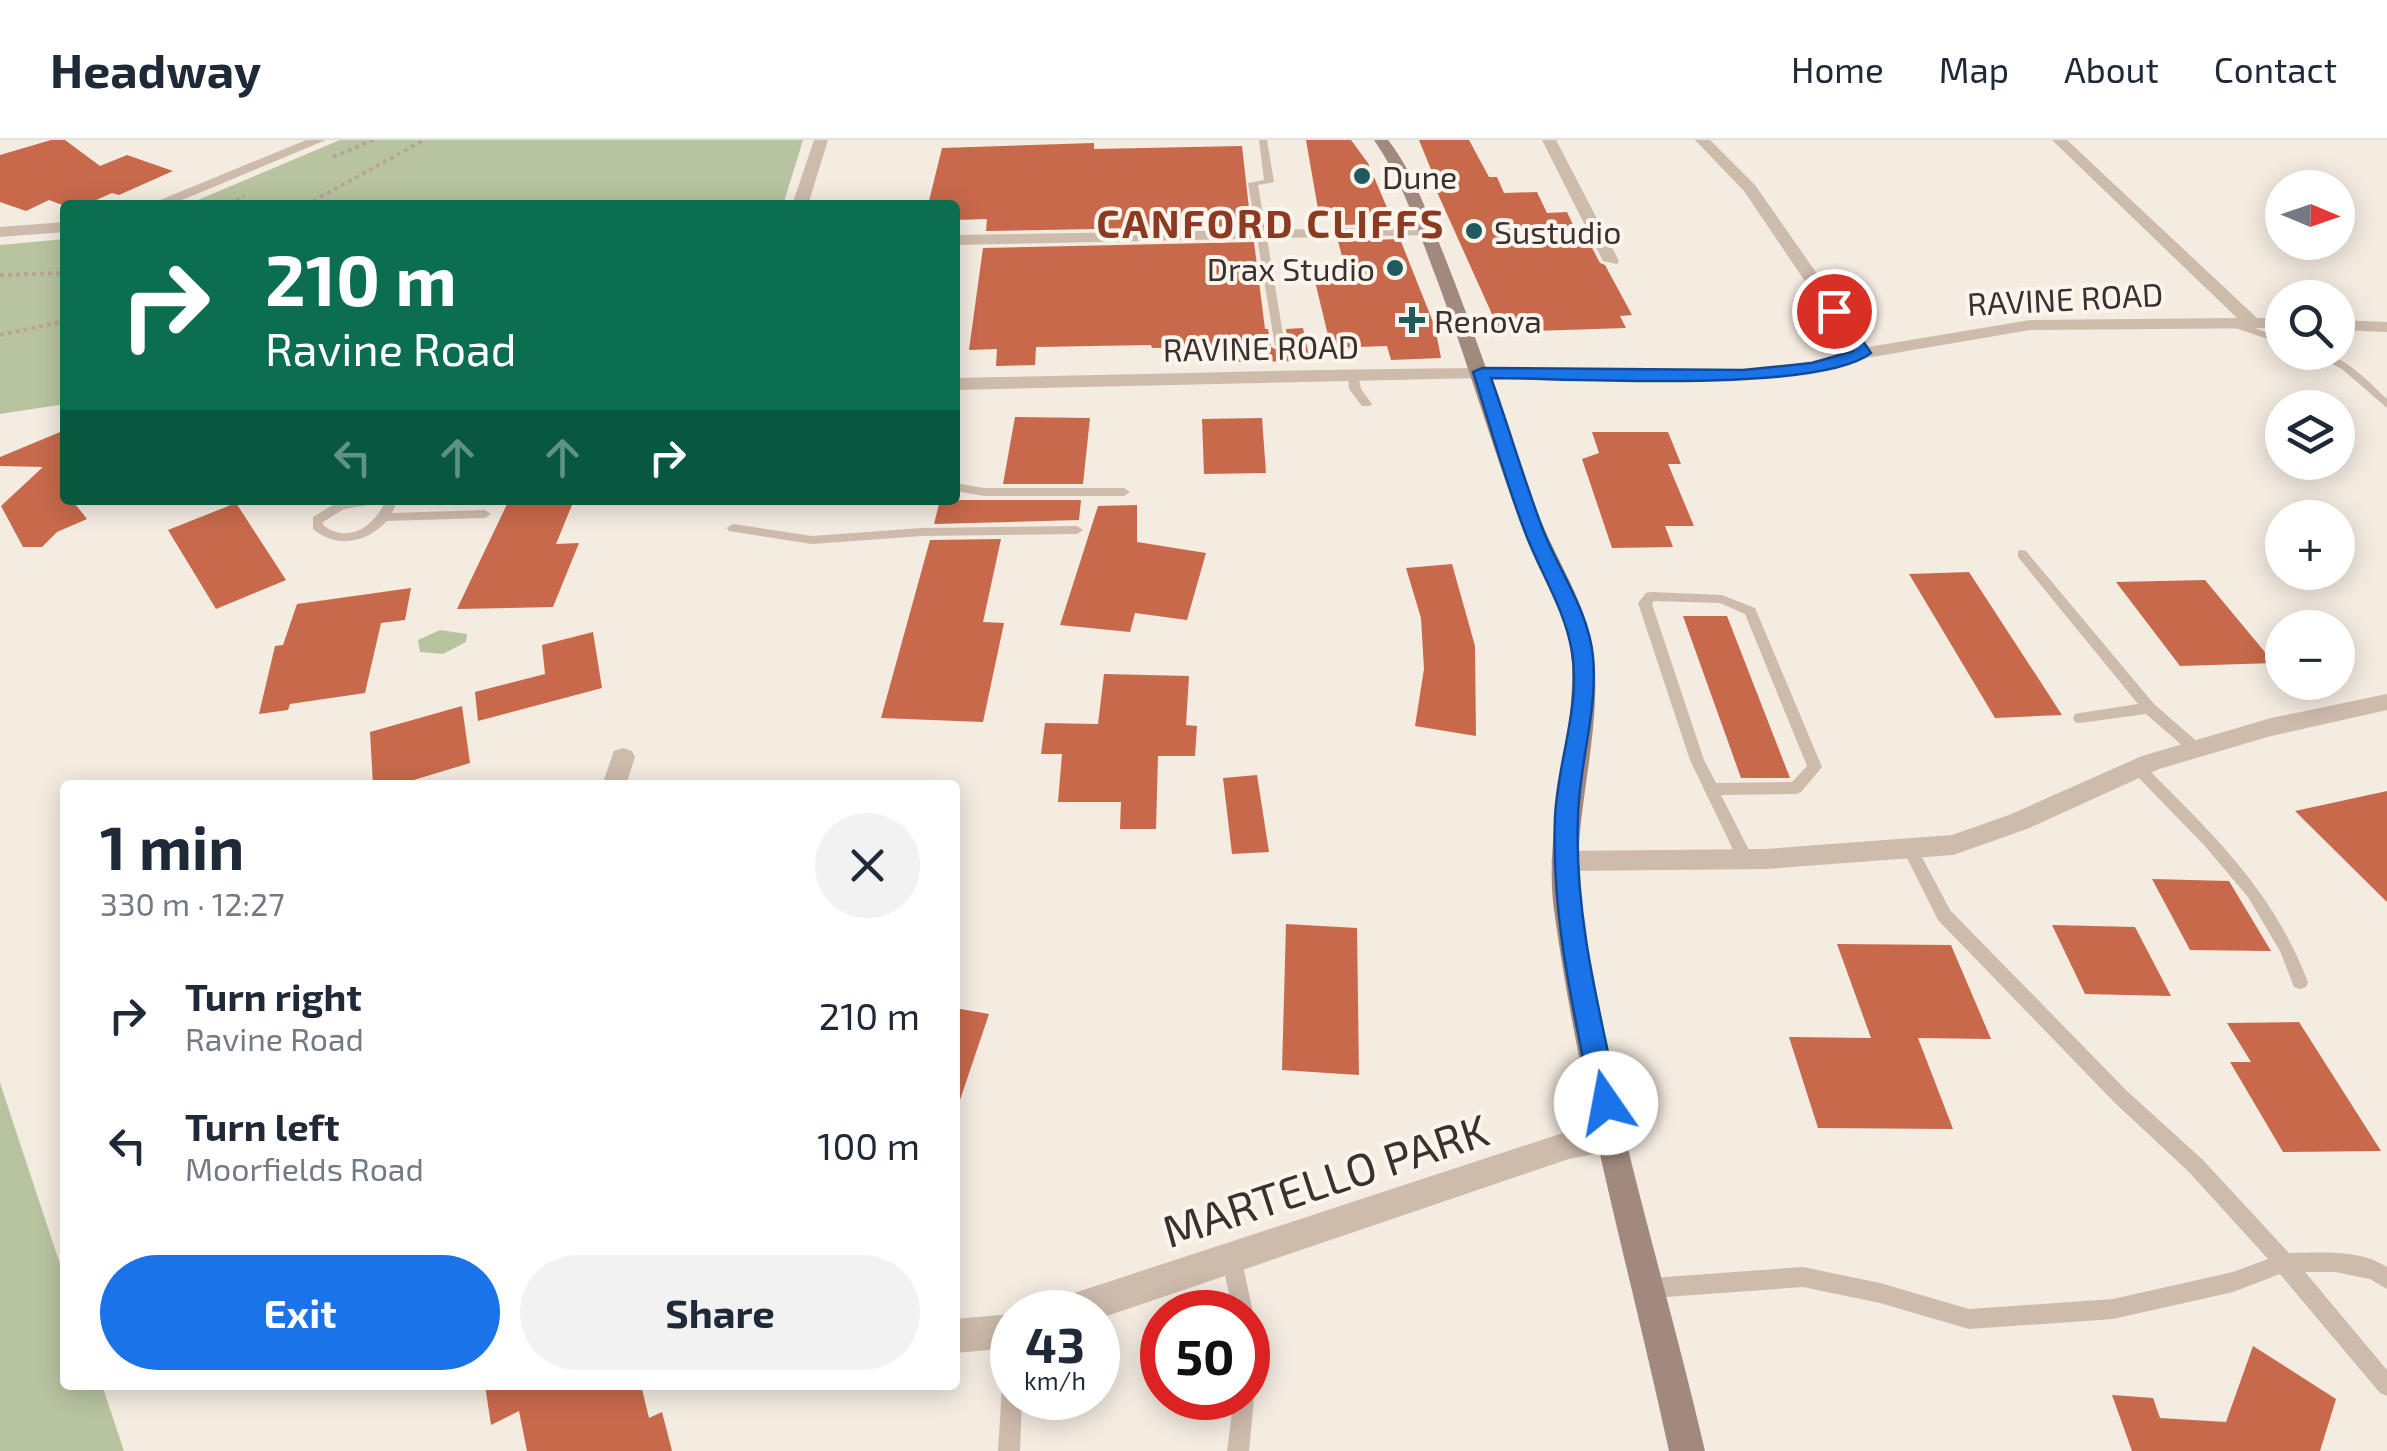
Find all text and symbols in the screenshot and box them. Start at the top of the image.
text: Headway [50,40,261,98]
text: Home [1791,48,1884,90]
text: Map [1939,48,2009,90]
text: About [2064,48,2159,90]
text: Contact [2214,48,2337,90]
place label: Dune [1382,157,1457,195]
marker: Dune [1351,165,1373,187]
north arrow [2265,170,2355,260]
map controls [2265,170,2355,700]
district label: CANFORD CLIFFS [1096,198,1446,246]
place label: Sustudio [1494,212,1621,250]
marker: Sustudio [1463,220,1485,242]
text: 210 m [265,236,457,320]
icon: right [100,240,230,370]
place label: Drax Studio [1207,249,1375,287]
marker: Drax Studio [1384,257,1406,279]
pin [1792,269,1877,354]
street label: RAVINE ROAD [1966,274,2164,322]
button: search [2265,280,2355,370]
icon: arrive [1807,284,1862,339]
place label: Renova [1434,301,1542,339]
marker: Renova [1399,307,1425,333]
text: Ravine Road [265,321,517,375]
street label: RAVINE ROAD [1163,326,1359,368]
button: layers [2265,390,2355,480]
icon: left [325,430,380,485]
icon: ahead [430,430,485,485]
icon: ahead [535,430,590,485]
icon: right [640,430,695,485]
button: + [2265,500,2355,590]
button: − [2265,610,2355,700]
text: 1 min [100,810,244,882]
button: close [815,813,920,918]
text: 330 m · 12:27 [100,884,285,922]
text: Turn right [185,973,362,1019]
icon: right [100,988,155,1043]
text: 210 m [819,992,920,1038]
text: Ravine Road [185,1019,364,1057]
position arrow [1554,1051,1658,1155]
street label: MARTELLO PARK [1155,1101,1495,1257]
text: Turn left [185,1103,340,1149]
icon: left [100,1118,155,1173]
text: 100 m [817,1122,920,1168]
text: Moorfields Road [185,1149,424,1187]
button: Exit [100,1255,500,1370]
button: Share [520,1255,920,1370]
speed limit sign: 50 [1140,1290,1270,1420]
text: 43 [1025,1313,1085,1373]
text: km/h [1024,1365,1086,1395]

